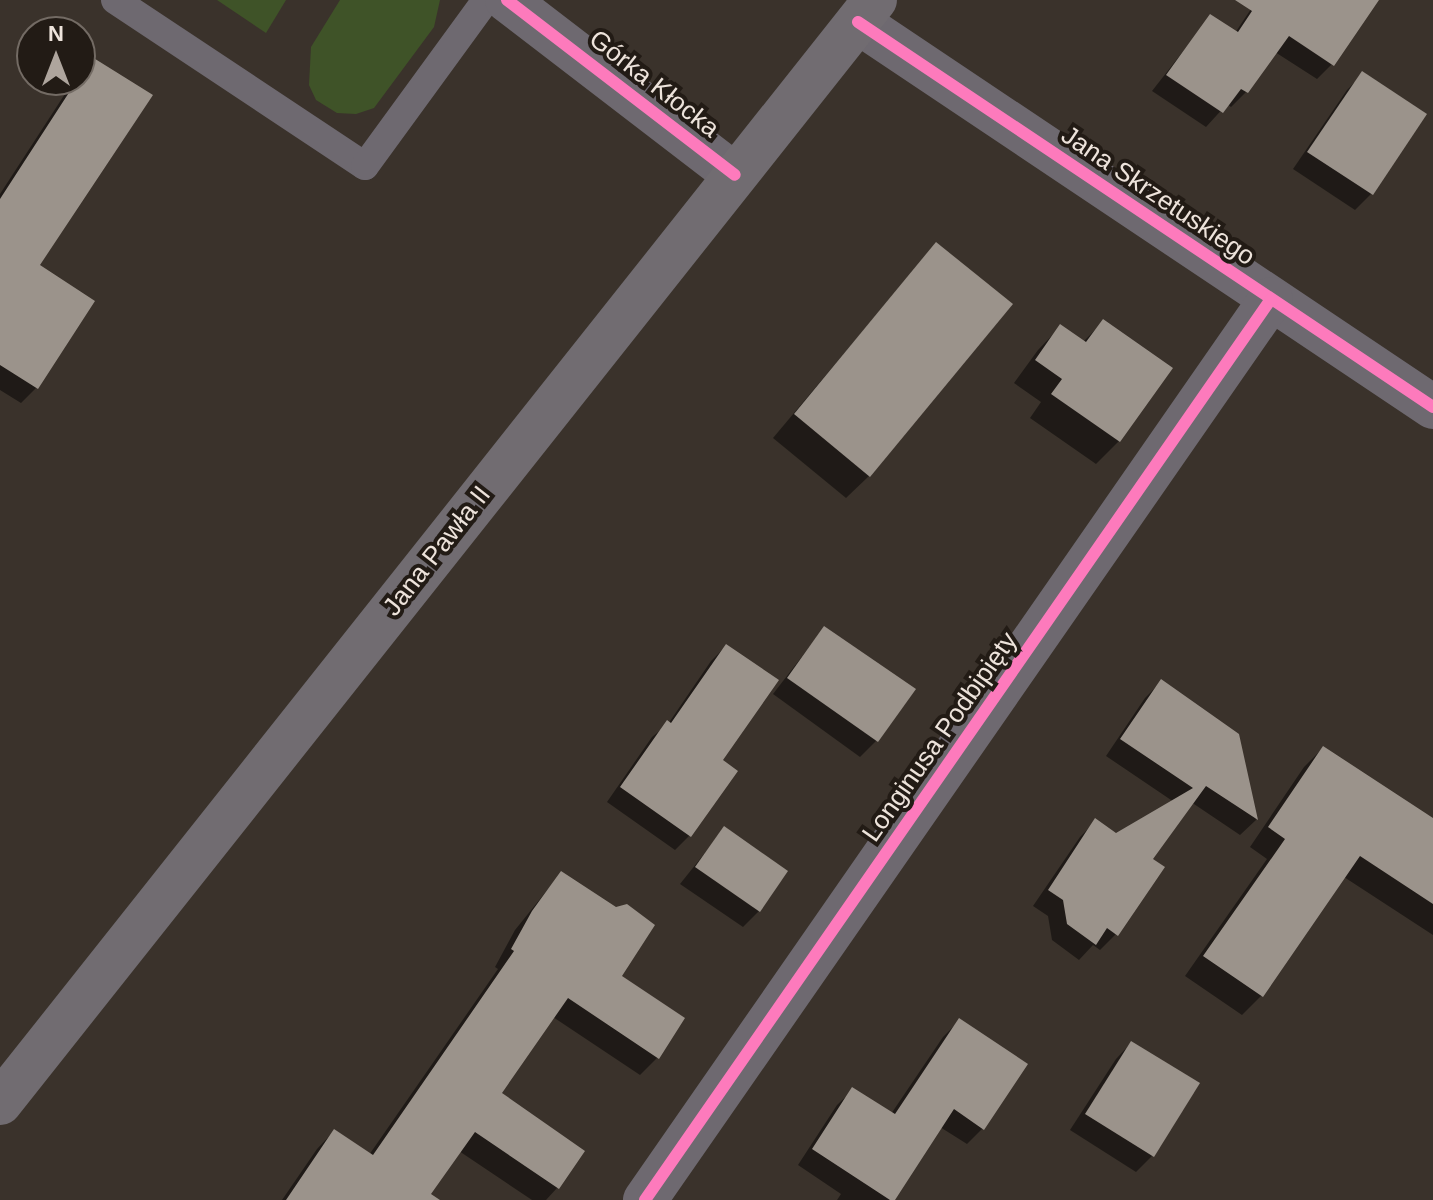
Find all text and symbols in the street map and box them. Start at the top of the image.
north arrow [16,16,96,96]
text: N [48,21,64,46]
street label: Górka Kłocka [583,24,725,144]
street label: Jana Skrzetuskiego [1055,120,1261,272]
street label: Jana Pawła II [377,480,497,622]
street label: Longinusa Podbipięty [856,626,1024,848]

